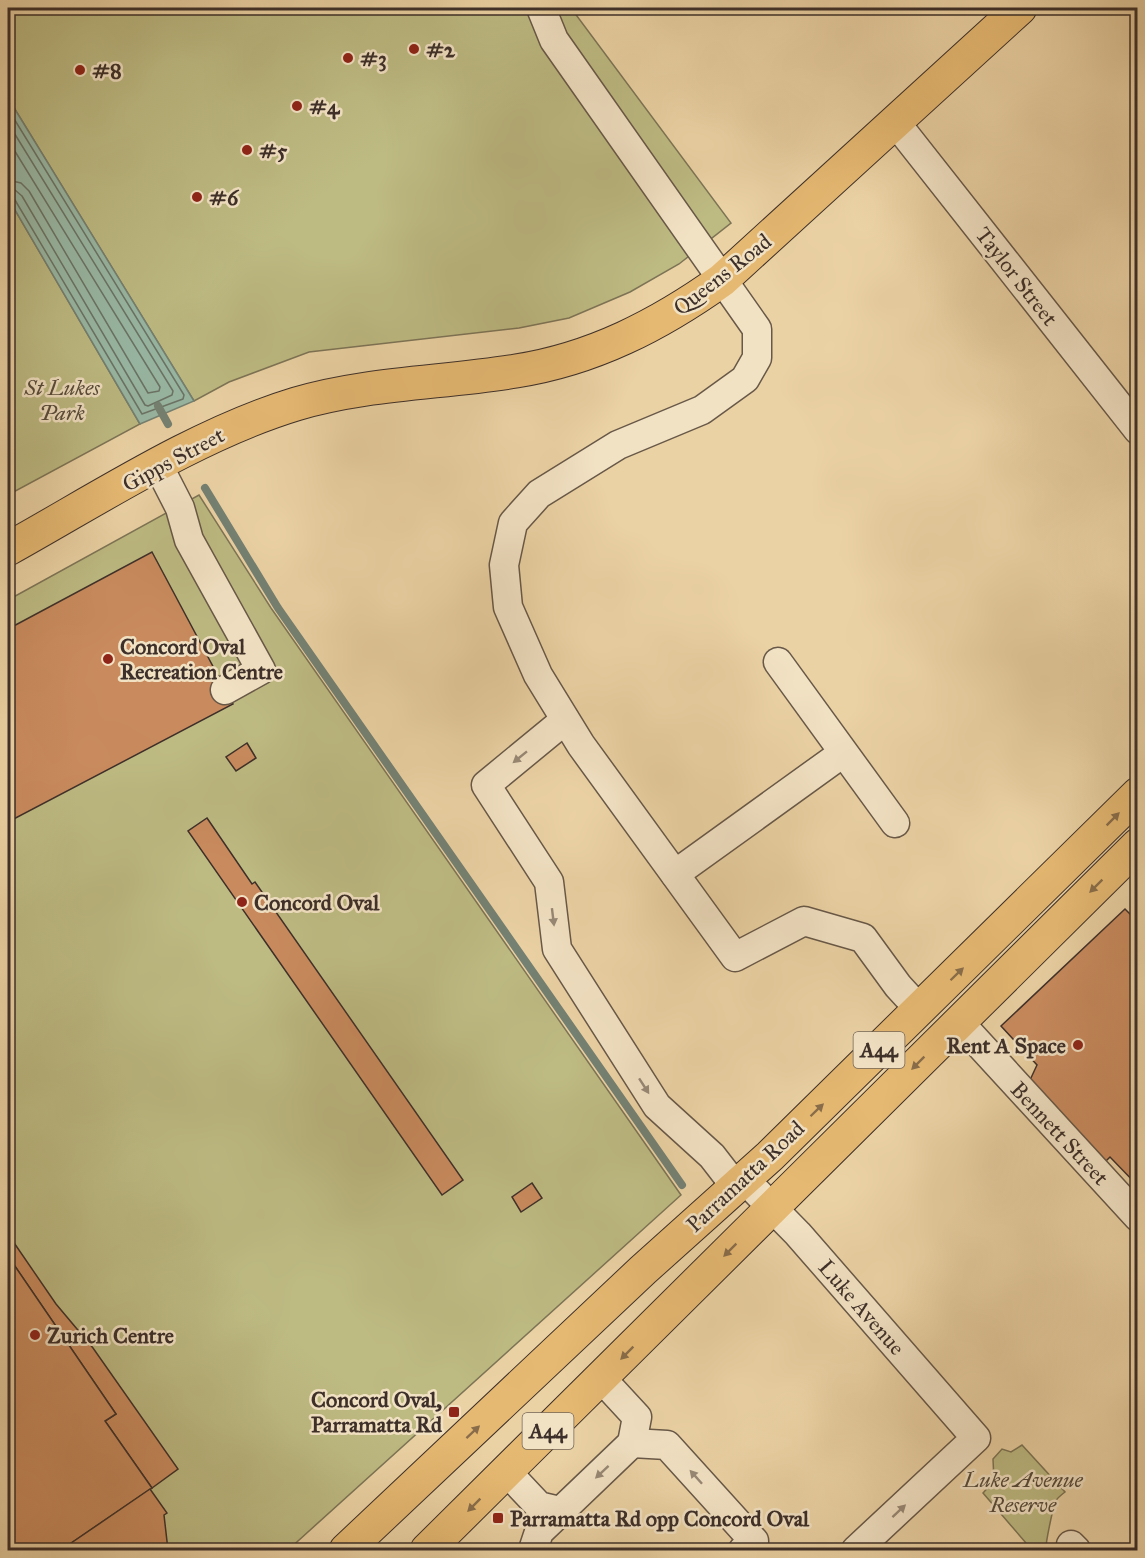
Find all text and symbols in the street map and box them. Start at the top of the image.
place label: #2 [426,36,456,63]
marker: #2 [407,42,421,56]
place label: #3 [360,45,387,72]
marker: #3 [341,51,355,65]
place label: #8 [92,57,122,84]
marker: #8 [73,63,87,77]
place label: #4 [309,93,341,120]
marker: #4 [290,99,304,113]
place label: #5 [259,137,288,164]
marker: #5 [240,143,254,157]
place label: #6 [209,184,240,211]
marker: #6 [190,190,204,204]
street label: Taylor Street [970,222,1064,331]
street label: Queens Road [668,228,777,321]
park label: St Lukes Park [23,374,100,426]
street label: Gipps Street [118,421,229,498]
place label: Concord Oval Recreation Centre [120,633,283,685]
marker: Concord Oval Recreation Centre [101,652,115,666]
one-way arrow [513,750,528,763]
one-way arrow [1105,812,1119,826]
one-way arrow [1089,879,1103,894]
place label: Concord Oval [254,889,380,916]
marker: Concord Oval [235,895,249,909]
one-way arrow [548,907,558,926]
one-way arrow [950,967,965,981]
road number: A44 [854,1032,904,1068]
place label: Rent A Space [946,1032,1066,1059]
marker: Rent A Space [1071,1038,1085,1052]
one-way arrow [911,1056,925,1070]
street label: Bennett Street [1005,1076,1115,1191]
one-way arrow [639,1078,650,1094]
one-way arrow [810,1103,825,1117]
street label: Parramatta Road [681,1115,810,1238]
one-way arrow [723,1243,738,1257]
street label: Luke Avenue [813,1254,911,1361]
place label: Zurich Centre [47,1322,174,1349]
marker: Zurich Centre [28,1328,42,1342]
one-way arrow [621,1345,635,1359]
place label: Concord Oval, Parramatta Rd [311,1386,443,1438]
marker: Concord Oval, Parramatta Rd [447,1405,461,1419]
road number: A44 [522,1413,574,1449]
one-way arrow [466,1426,480,1440]
one-way arrow [595,1464,609,1478]
park label: Luke Avenue Reserve [962,1466,1084,1518]
one-way arrow [690,1470,703,1485]
one-way arrow [467,1497,481,1511]
one-way arrow [892,1504,906,1518]
place label: Parramatta Rd opp Concord Oval [510,1505,810,1532]
marker: Parramatta Rd opp Concord Oval [491,1511,505,1525]

